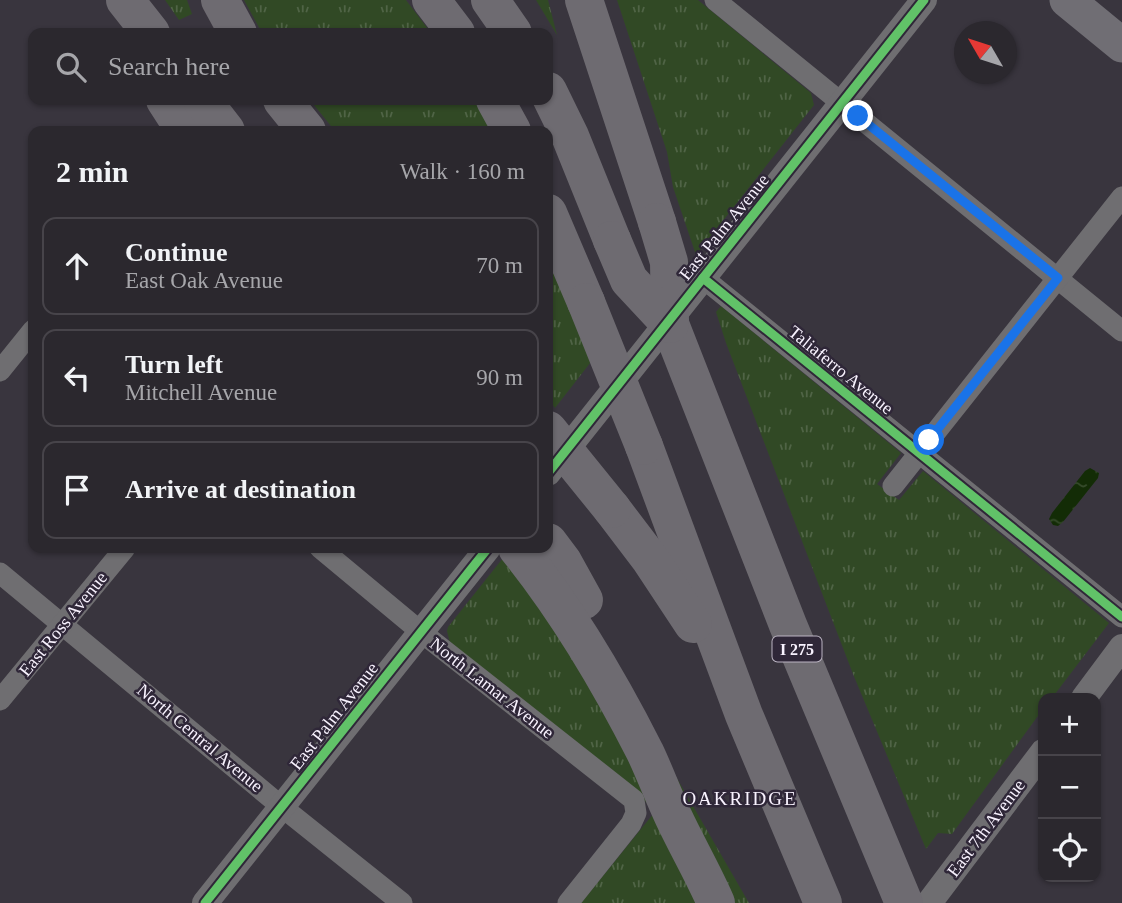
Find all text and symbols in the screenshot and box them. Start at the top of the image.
north arrow [954,21,1017,84]
search box [28,28,553,105]
icon: search [52,48,90,86]
text: Search here [108,52,230,81]
route end [842,100,873,131]
text: 2 min [56,155,129,188]
text: Walk · 160 m [400,159,525,184]
street label: East Palm Avenue [675,170,773,284]
text: Continue [125,238,228,267]
icon: ahead [58,247,96,285]
text: 70 m [476,253,523,278]
text: East Oak Avenue [125,268,283,293]
street label: Taliaferro Avenue [785,322,897,418]
text: Turn left [125,350,223,379]
icon: left [58,359,96,397]
text: 90 m [476,365,523,390]
text: Mitchell Avenue [125,380,277,405]
route start [913,424,944,455]
icon: arrive [58,471,96,509]
text: Arrive at destination [125,475,356,504]
street label: East Ross Avenue [15,568,111,680]
street label: North Lamar Avenue [426,633,558,743]
road number: I 275 [772,636,822,662]
street label: East Palm Avenue [286,658,382,774]
street label: North Central Avenue [133,680,267,796]
map controls [1038,693,1101,882]
button: + [1038,693,1101,756]
button: − [1038,756,1101,819]
street label: East 7th Avenue [943,775,1029,881]
district label: OAKRIDGE [682,788,798,809]
button: locate [1038,819,1101,882]

